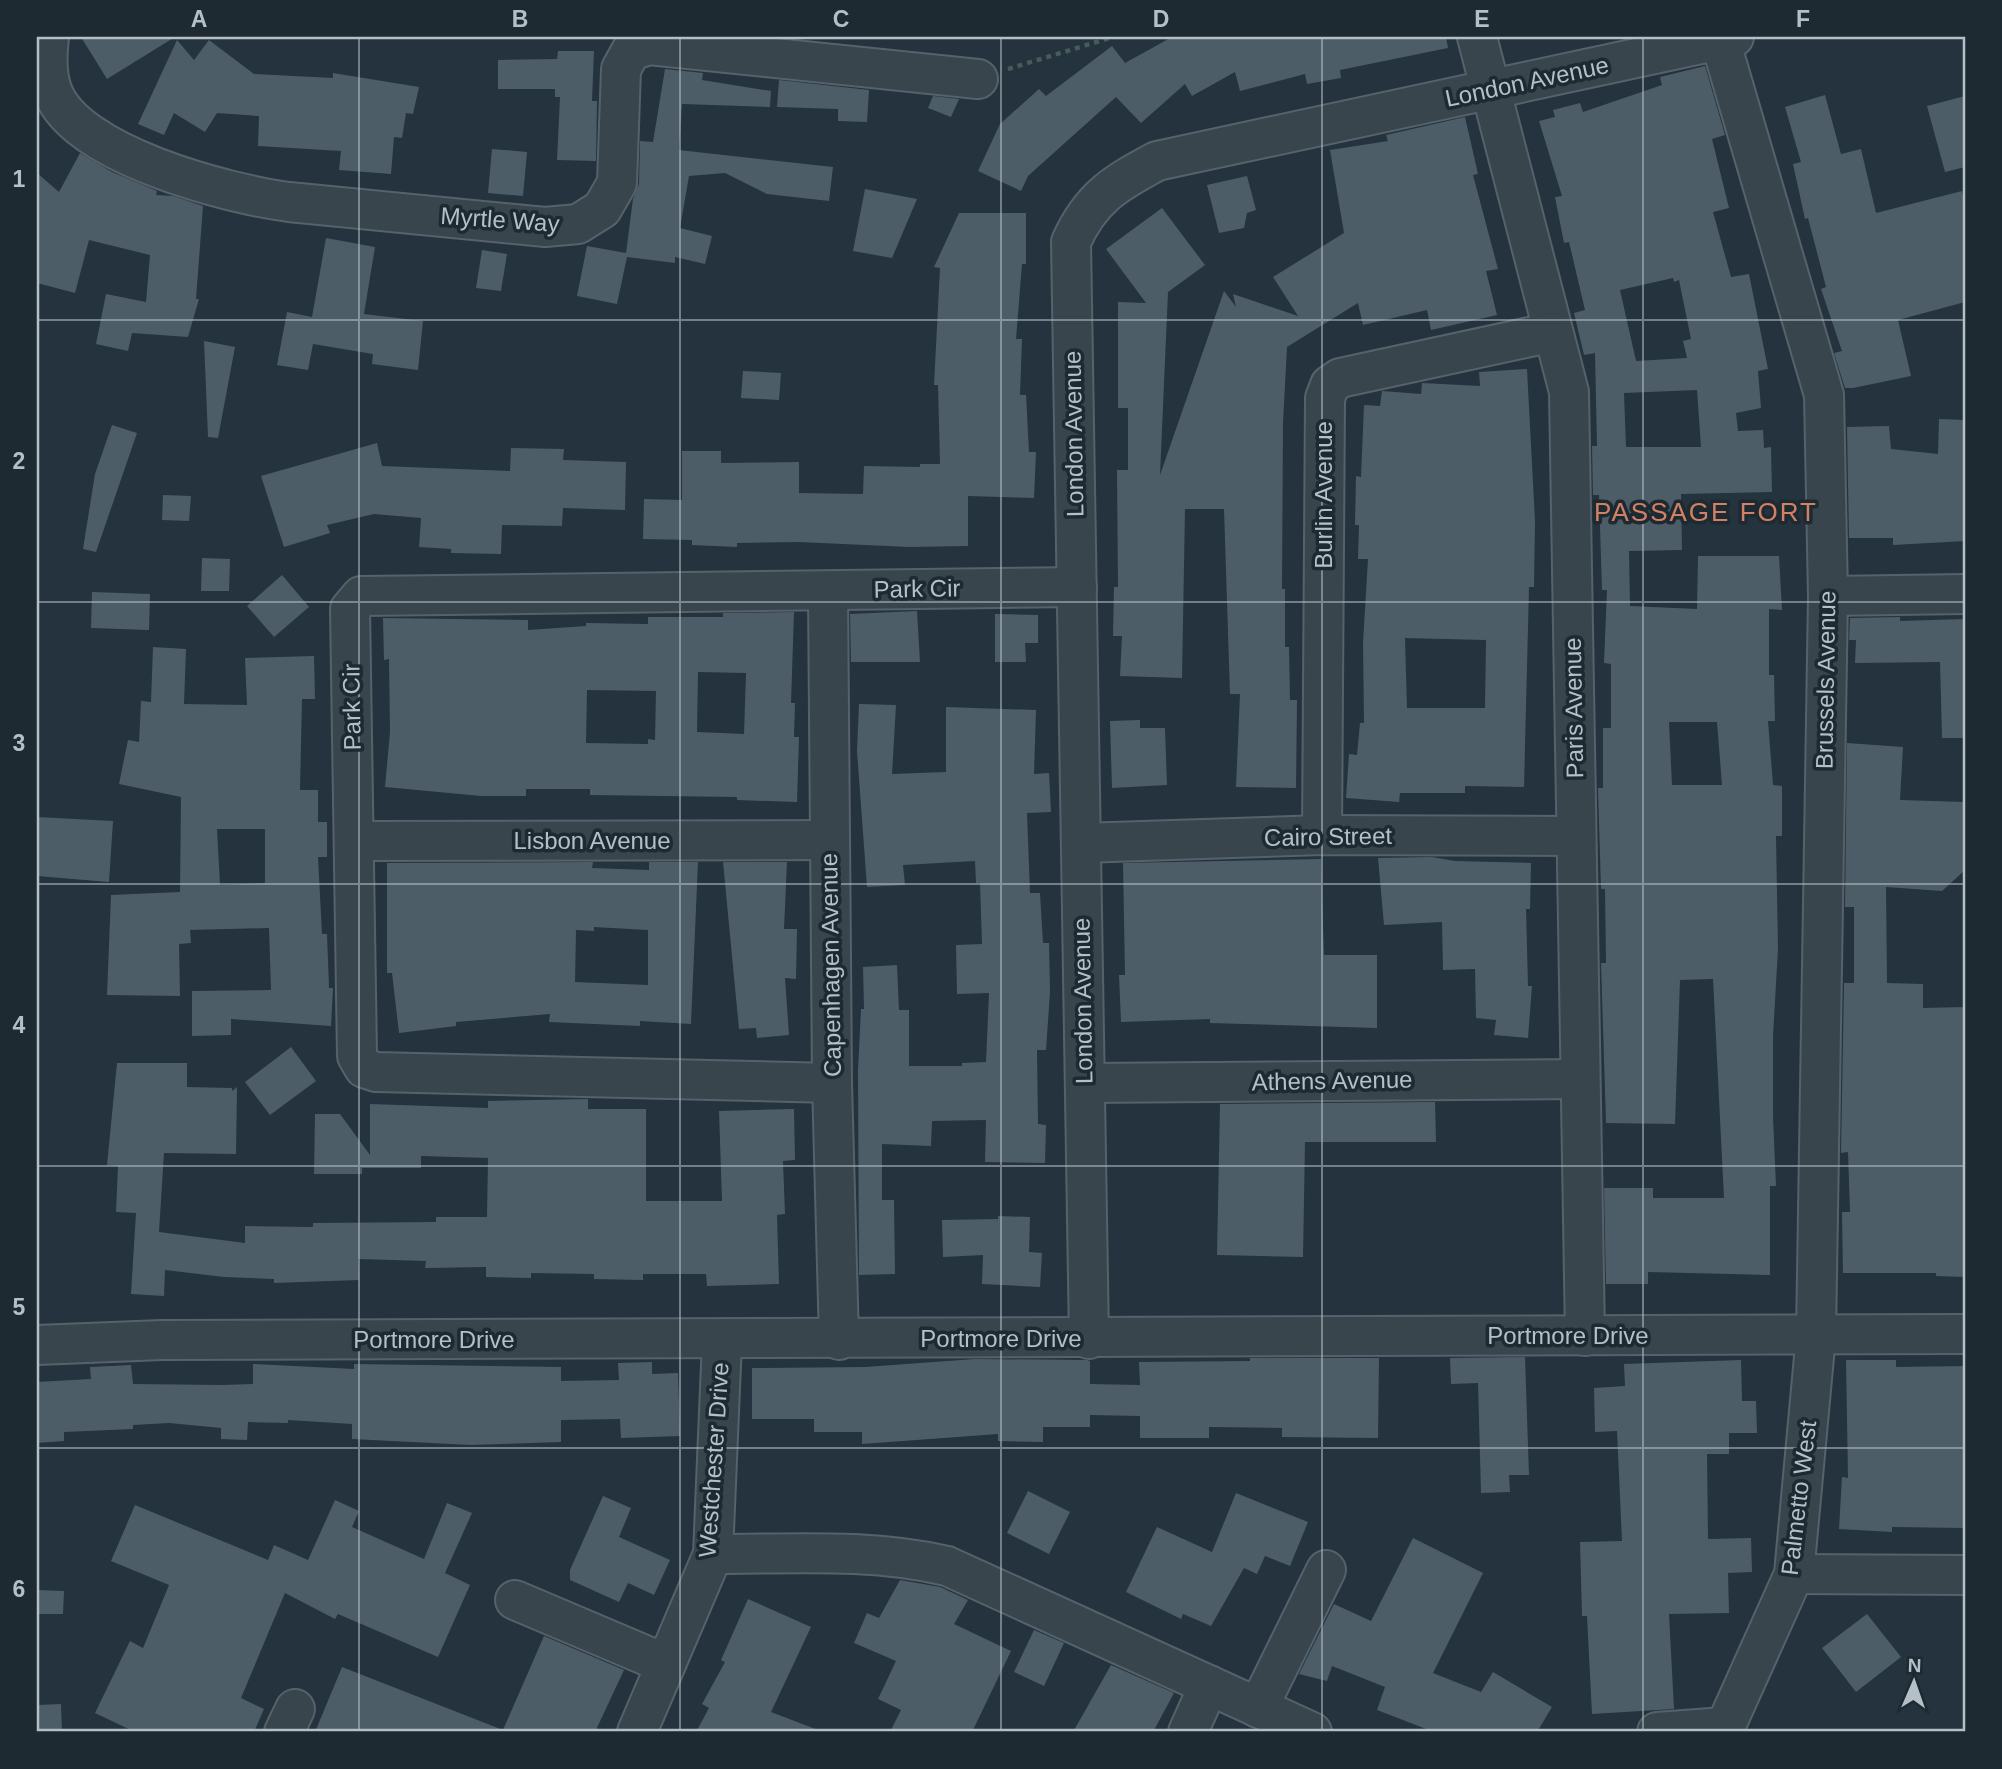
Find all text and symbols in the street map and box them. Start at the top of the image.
text: A [191,6,207,32]
text: B [512,6,528,32]
text: C [833,6,849,32]
text: D [1153,6,1169,32]
text: E [1474,6,1490,32]
text: F [1796,6,1810,32]
street label: London Avenue [1443,51,1611,112]
text: 1 [13,166,26,192]
street label: Myrtle Way [440,202,560,237]
street label: London Avenue [1059,351,1088,517]
street label: Burlin Avenue [1310,421,1337,569]
text: 2 [13,448,25,474]
district label: PASSAGE FORT [1594,497,1818,527]
street label: Park Cir [873,574,961,603]
street label: Brussels Avenue [1810,591,1841,769]
street label: Paris Avenue [1559,637,1588,779]
street label: Park Cir [337,663,366,751]
text: 3 [13,730,25,756]
street label: Cairo Street [1264,822,1393,851]
street label: Lisbon Avenue [513,827,671,854]
street label: Capenhagen Avenue [815,853,846,1077]
street label: London Avenue [1068,918,1097,1084]
text: 4 [13,1012,26,1038]
street label: Athens Avenue [1251,1066,1413,1095]
text: 5 [13,1294,26,1320]
street label: Portmore Drive [1487,1322,1649,1349]
street label: Portmore Drive [920,1325,1082,1352]
street label: Portmore Drive [353,1326,515,1353]
street label: Westchester Drive [693,1361,734,1558]
street label: Palmetto West [1776,1419,1821,1577]
text: 6 [13,1576,25,1602]
north arrow [1880,1646,1950,1716]
text: N [1907,1655,1922,1676]

